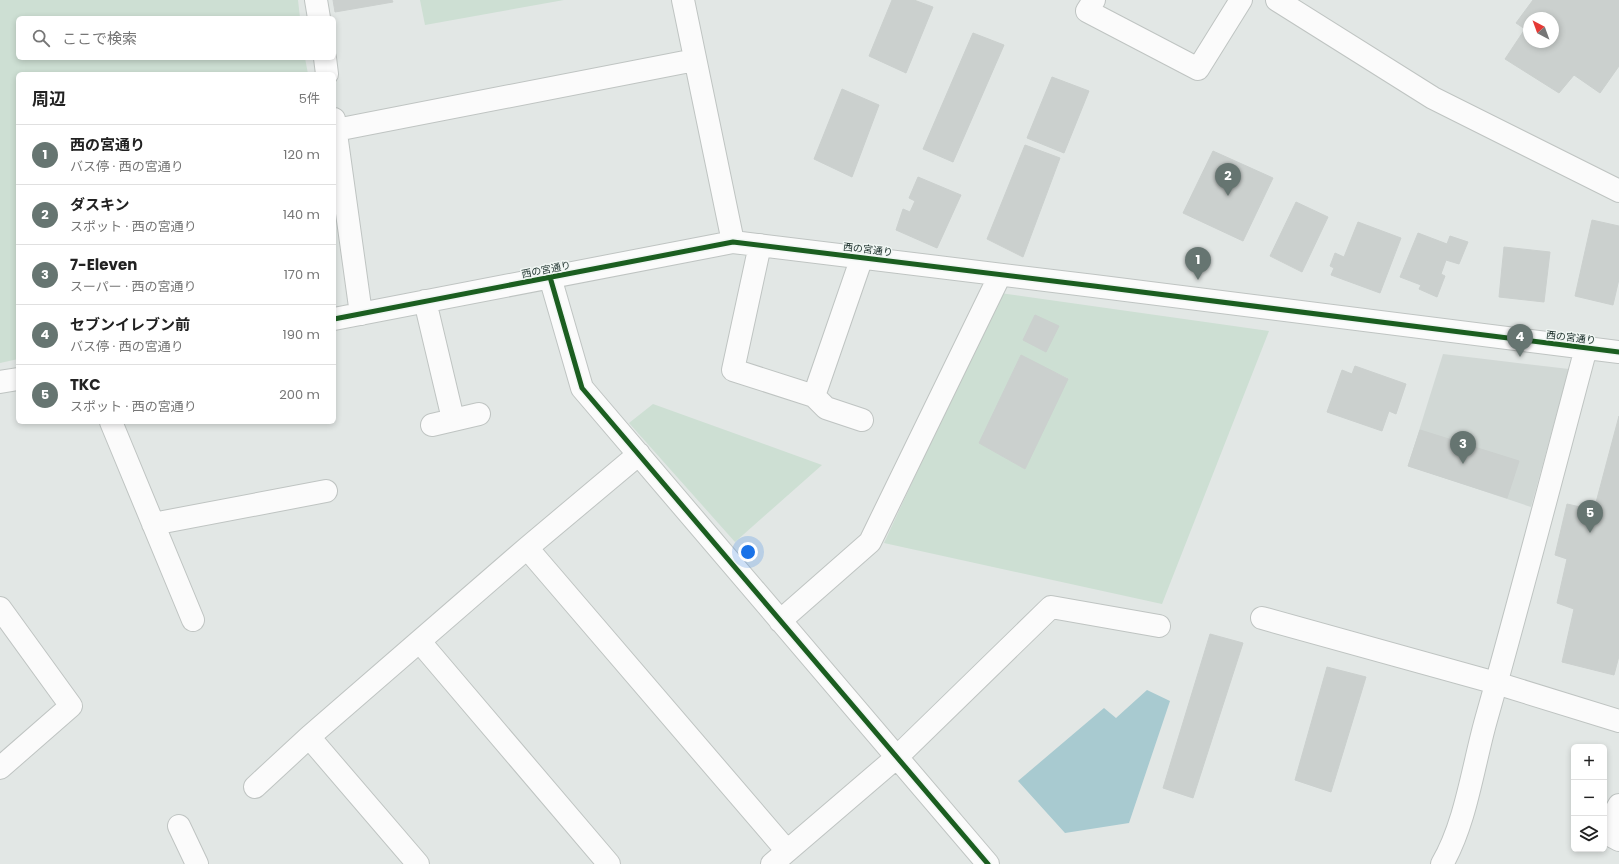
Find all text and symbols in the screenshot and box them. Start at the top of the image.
north arrow [1523,12,1559,48]
search box [16,16,336,60]
icon: search [30,27,52,49]
text: ここで検索 [62,28,137,49]
text: 周辺 [32,87,66,111]
text: 5件 [299,89,320,108]
text: 西の宮通り [70,134,145,155]
text: 1 [43,145,47,164]
text: 120 m [283,145,320,164]
text: バス停 · 西の宮通り [70,157,184,176]
pin: 2 [1215,163,1241,196]
text: ダスキン [70,194,130,215]
text: 2 [41,205,49,224]
text: 140 m [283,205,320,224]
text: スポット · 西の宮通り [70,217,197,236]
street label: 西の宮通り [842,239,894,260]
pin: 1 [1185,247,1211,280]
text: 7-Eleven [70,254,137,275]
street label: 西の宮通り [520,257,572,282]
text: 3 [41,265,49,284]
text: 170 m [284,265,320,284]
text: スーパー · 西の宮通り [70,277,197,296]
text: セブンイレブン前 [70,314,190,335]
pin: 4 [1507,324,1533,357]
text: 4 [41,325,49,344]
text: 190 m [283,325,320,344]
street label: 西の宮通り [1545,327,1597,348]
text: バス停 · 西の宮通り [70,337,184,356]
text: TKC [70,374,101,395]
text: 5 [41,385,49,404]
text: 200 m [279,385,320,404]
text: スポット · 西の宮通り [70,397,197,416]
pin: 3 [1450,431,1476,464]
pin: 5 [1577,500,1603,533]
your location [738,542,758,562]
map controls [1571,744,1607,852]
button: + [1571,744,1607,780]
button: − [1571,780,1607,816]
button: layers [1571,816,1607,852]

